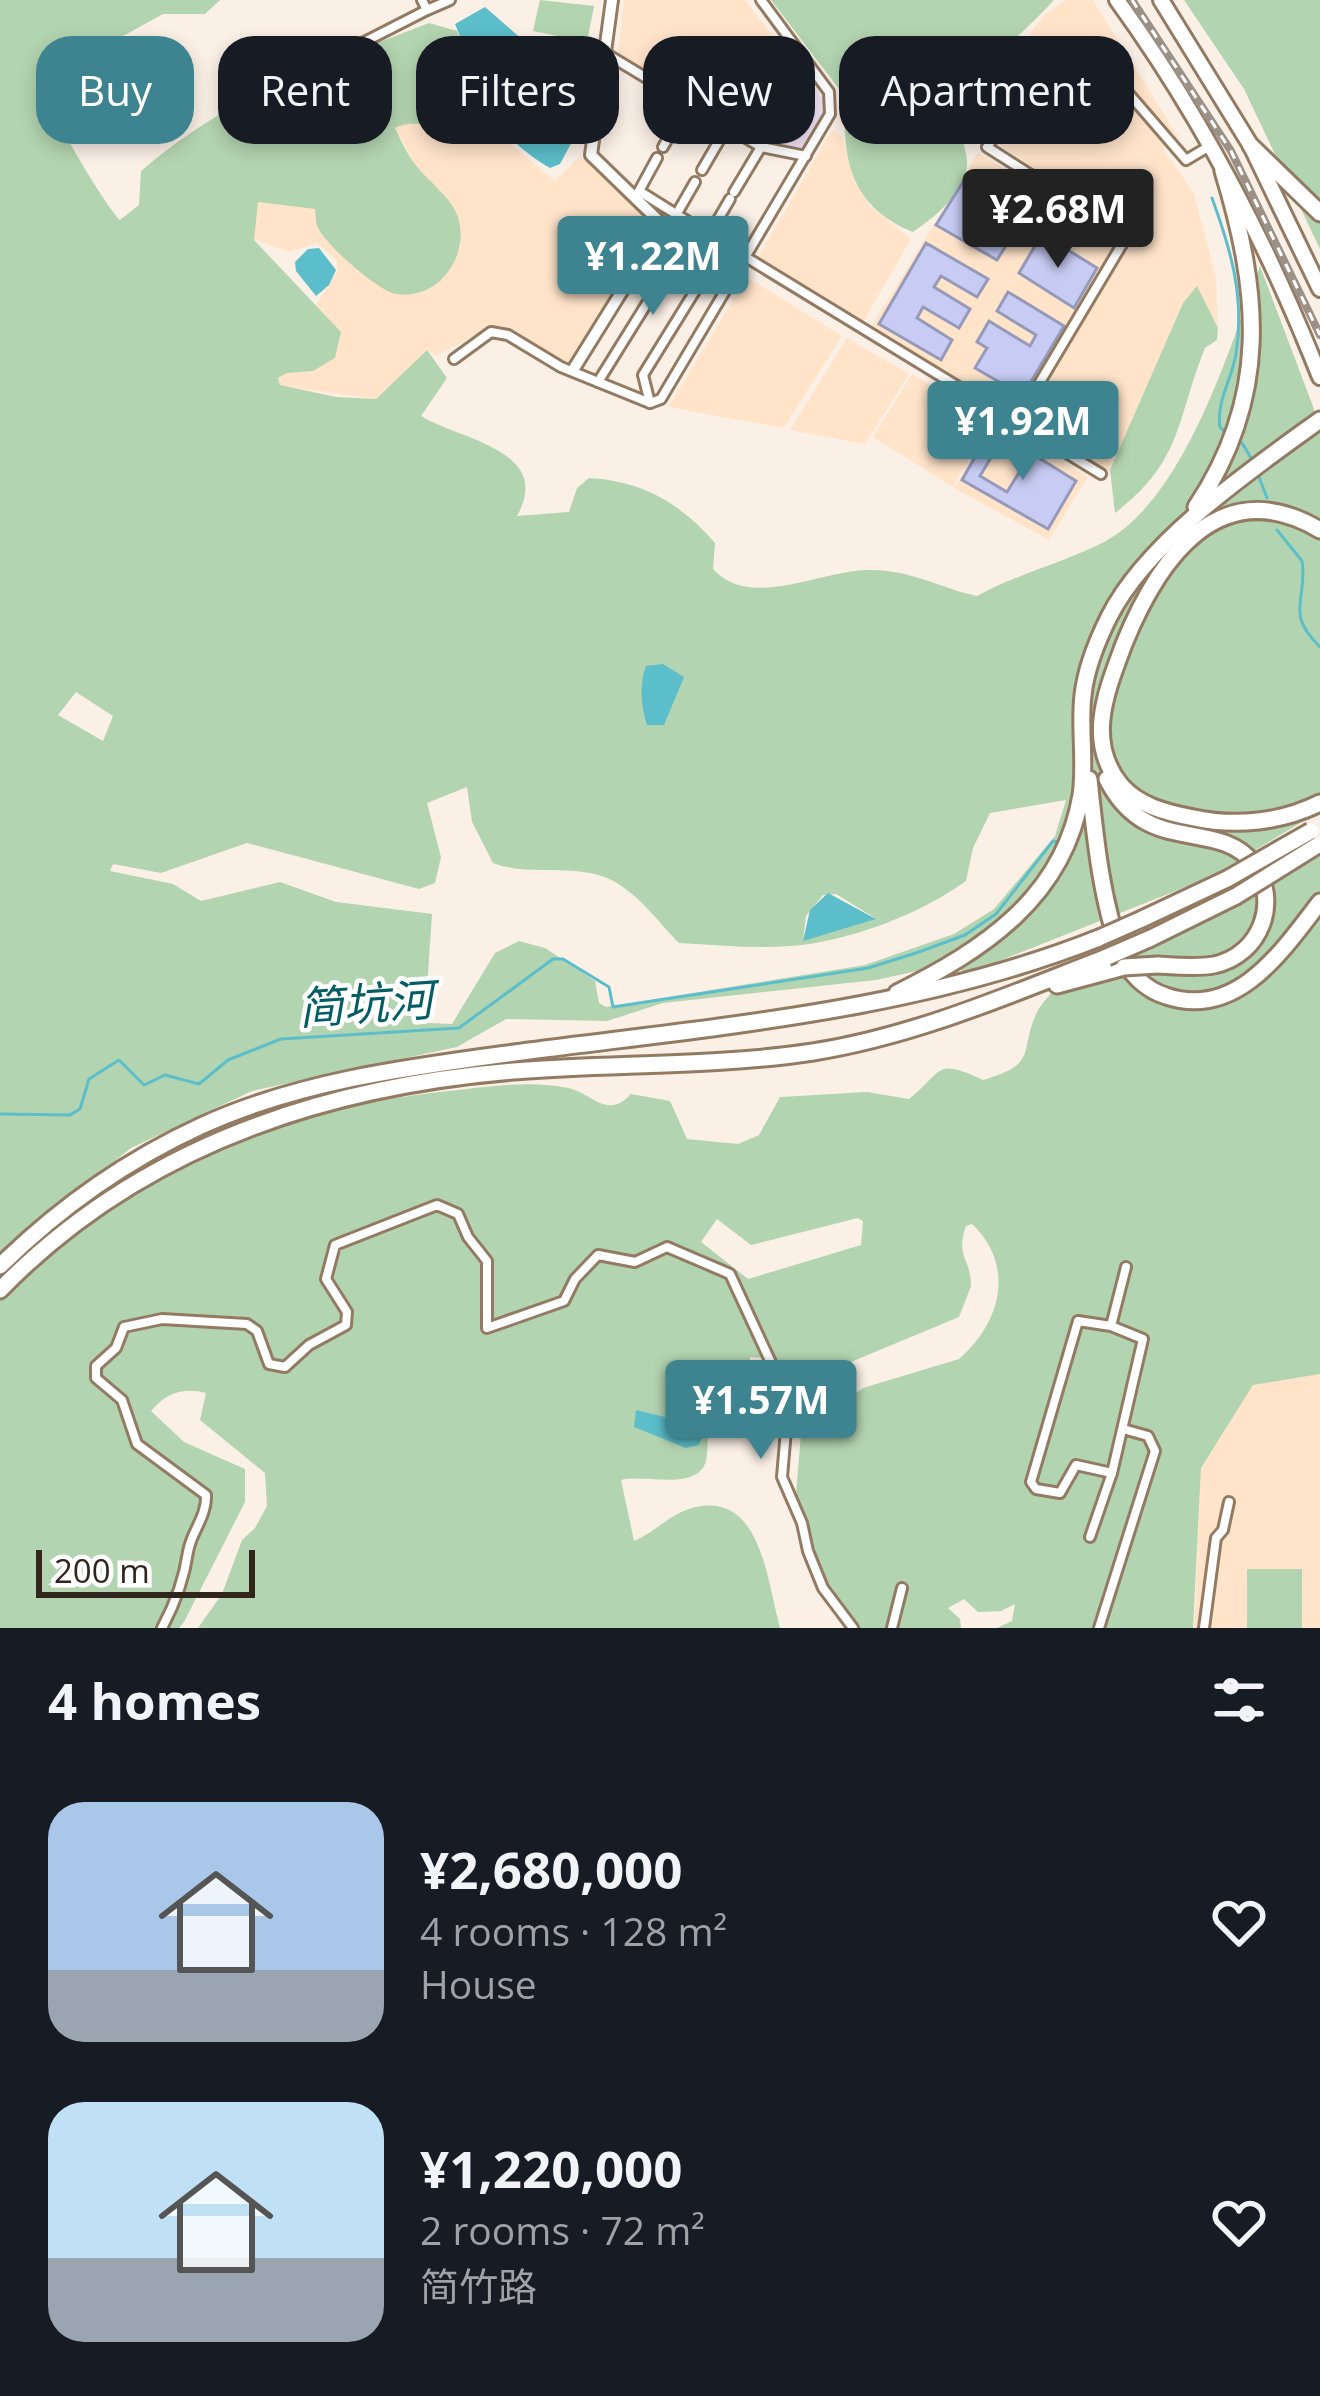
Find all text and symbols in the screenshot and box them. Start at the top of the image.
chip: Buy [36,36,194,144]
chip: Rent [218,36,392,144]
chip: Filters [416,36,619,144]
chip: New [643,36,815,144]
chip: Apartment [839,36,1134,144]
pin: ¥2.68M [960,169,1156,271]
text: ¥2.68M [989,181,1127,234]
pin: ¥1.22M [555,216,751,318]
text: ¥1.22M [584,228,722,281]
pin: ¥1.92M [925,381,1121,483]
text: ¥1.92M [954,393,1092,446]
water label: 简坑河 [296,967,443,1038]
pin: ¥1.57M [663,1360,859,1462]
text: ¥1.57M [692,1372,830,1425]
scale bar [36,1544,255,1597]
text: 200 m [54,1548,150,1593]
text: 4 homes [48,1665,261,1735]
icon: filters [1206,1667,1272,1733]
text: ¥2,680,000 [420,1834,682,1904]
icon: home [144,1850,288,1994]
icon: heart [1206,1889,1272,1955]
text: 4 rooms · 128 m² [420,1904,727,1957]
text: House [420,1957,537,2010]
text: ¥1,220,000 [420,2133,682,2203]
icon: home [144,2150,288,2294]
icon: heart [1206,2189,1272,2255]
text: 2 rooms · 72 m² [420,2203,705,2256]
text: 简竹路 [420,2259,537,2312]

